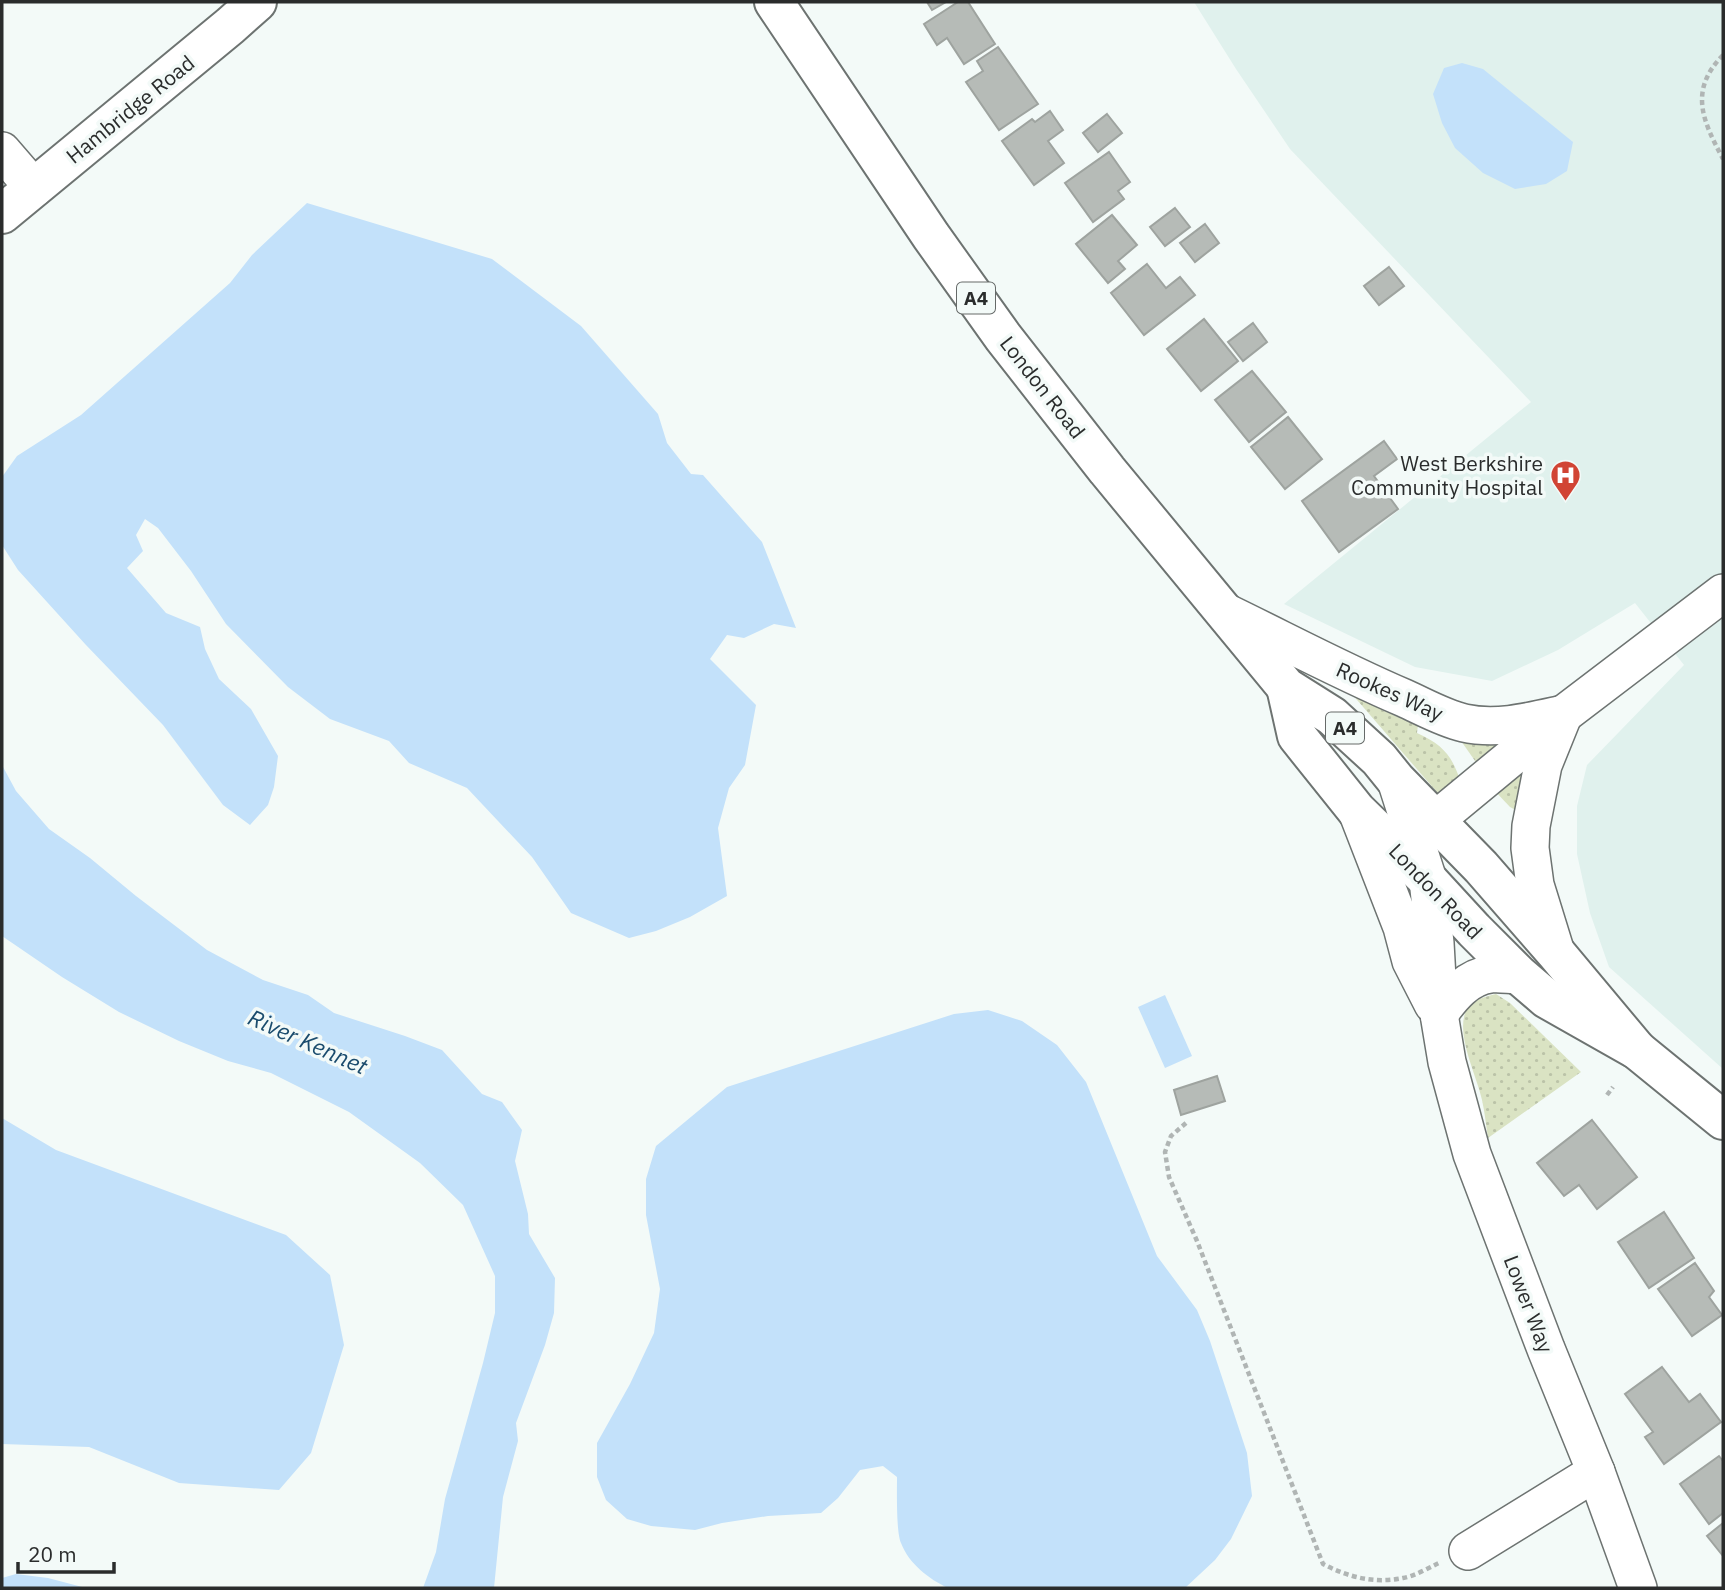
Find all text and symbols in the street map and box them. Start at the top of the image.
street label: Hambridge Road [60,49,200,169]
road number: A4 [957,282,995,314]
street label: London Road [994,330,1092,444]
place label: West Berkshire Community Hospital [1351,449,1543,501]
hospital icon: West Berkshire Community Hospital [1549,458,1583,502]
street label: Rookes Way [1332,655,1448,727]
road number: A4 [1326,712,1364,744]
street label: London Road [1383,837,1489,945]
water label: River Kennet [244,1001,373,1081]
street label: Lower Way [1498,1251,1561,1357]
scale bar [18,1530,114,1574]
text: 20 m [28,1540,77,1568]

